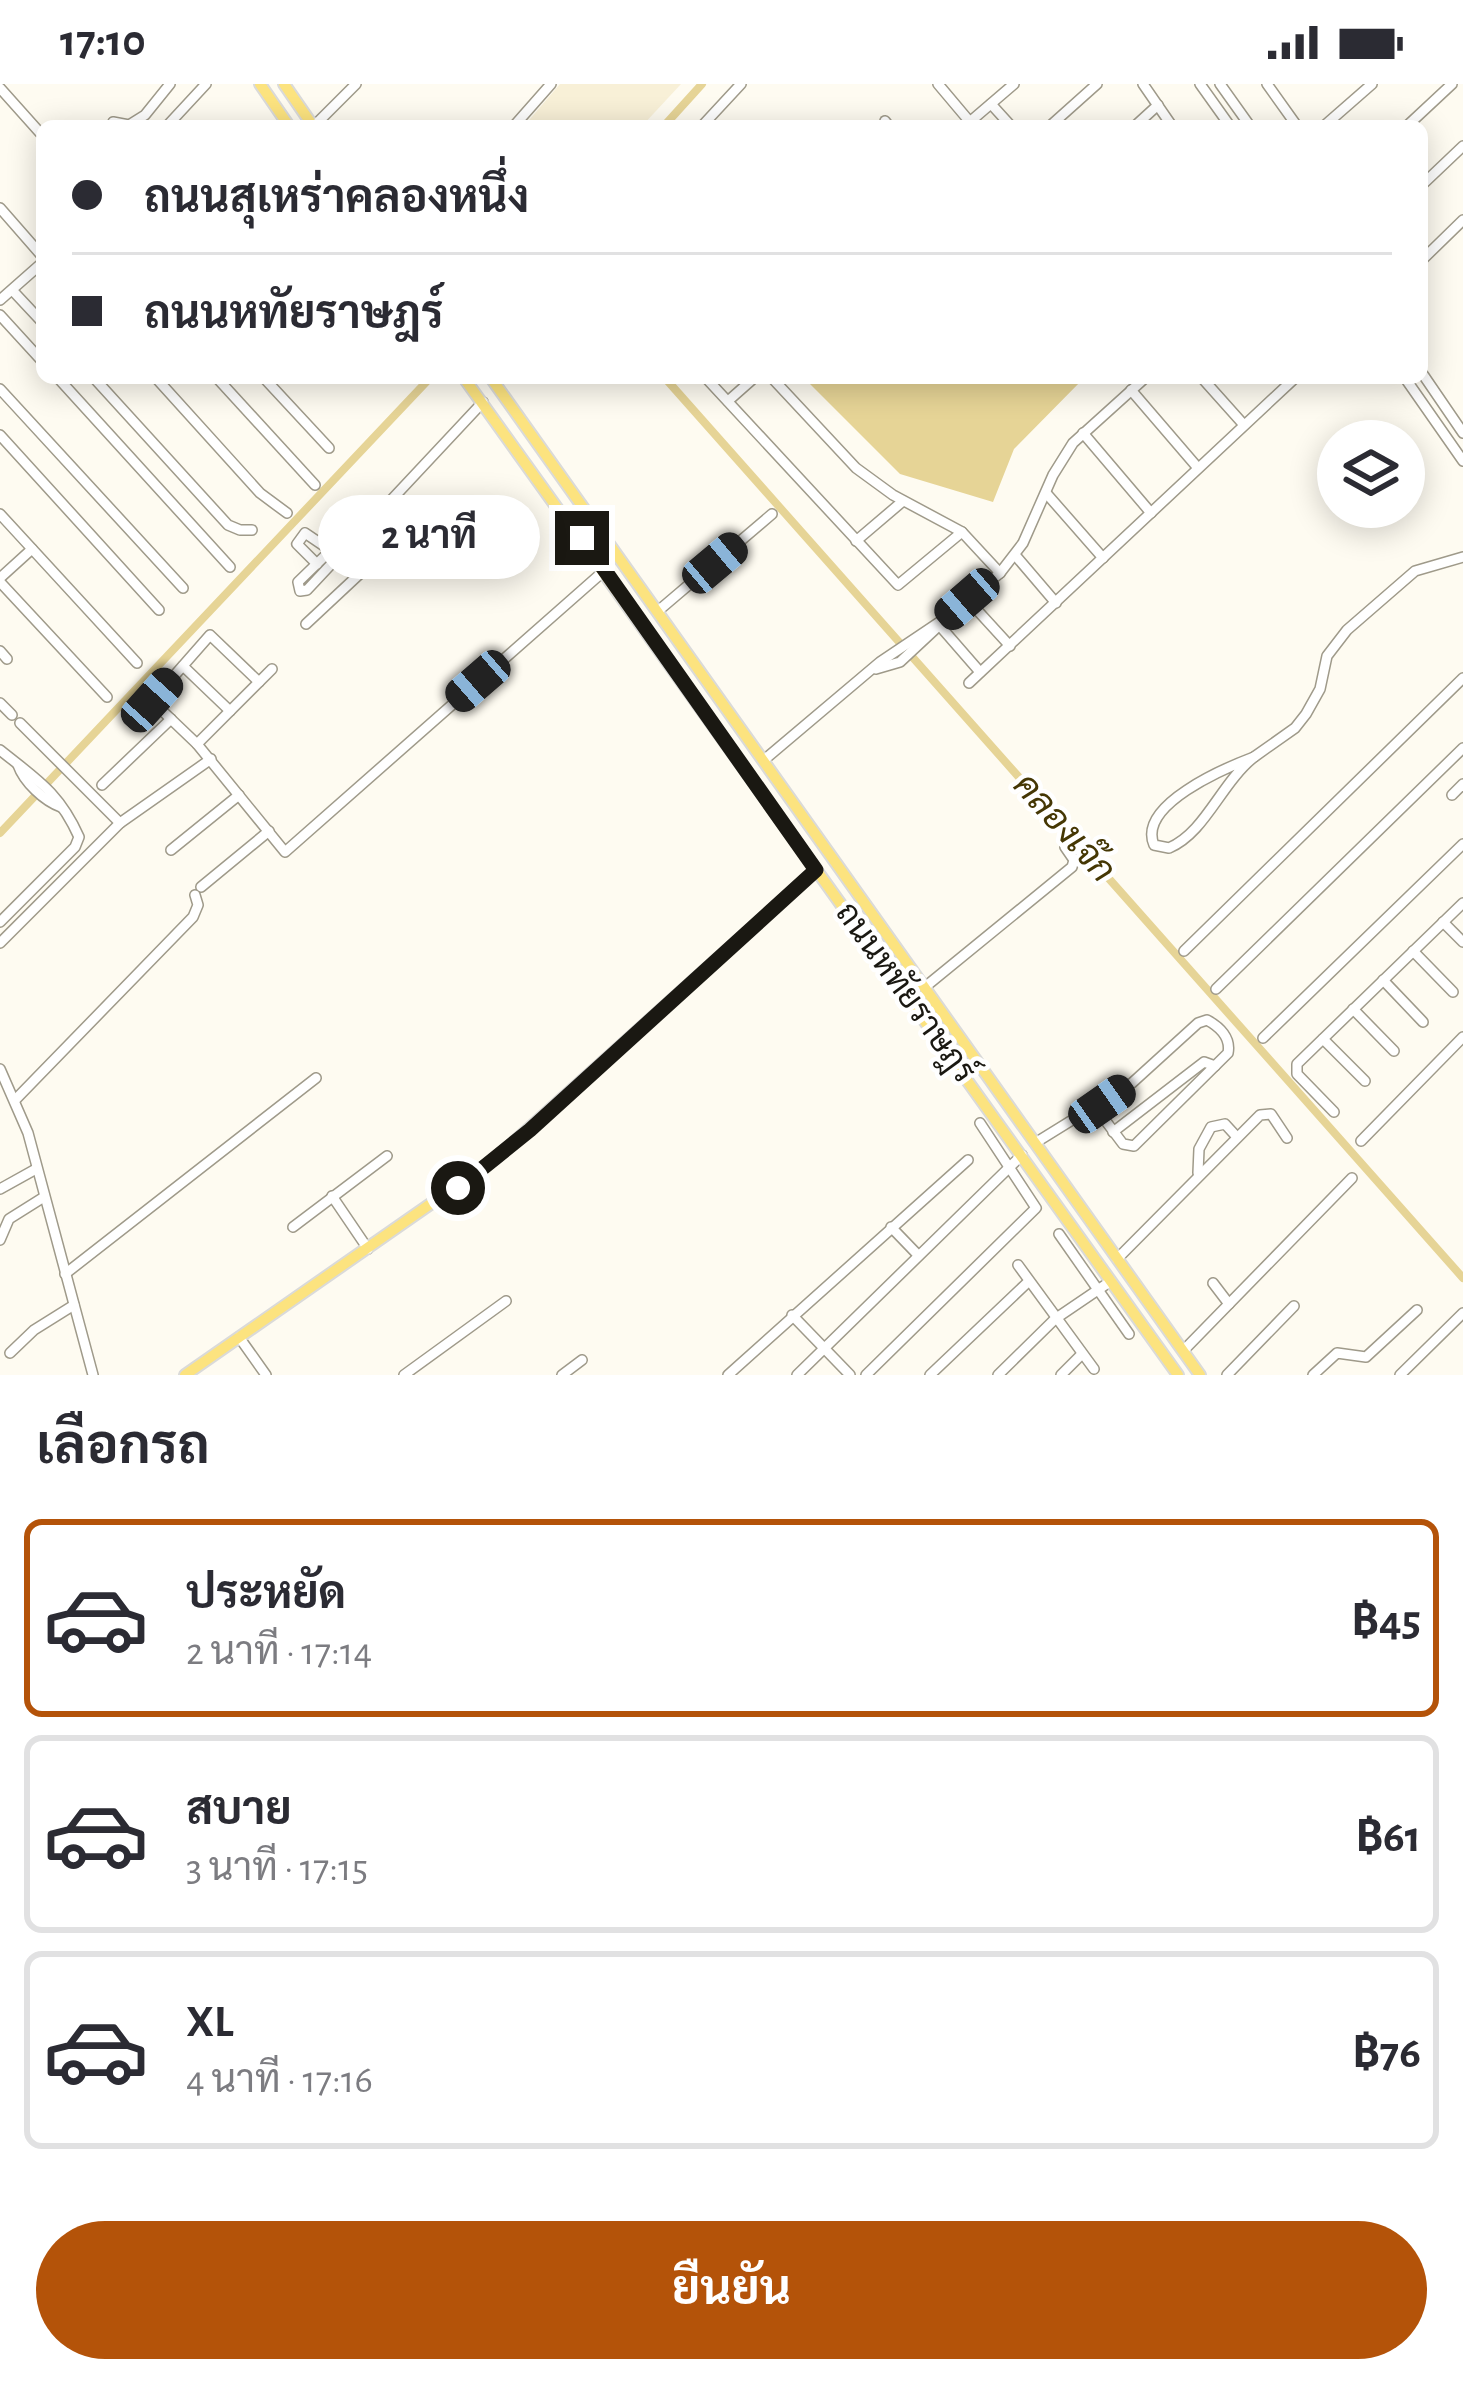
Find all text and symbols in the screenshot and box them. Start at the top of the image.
text: 17:10 [60,19,146,64]
text: ถนนสุเหร่าคลองหนึ่ง [144,176,529,221]
text: ถนนหทัยราษฎร์ [144,292,443,337]
map controls [1317,420,1425,528]
button: layers [1317,420,1425,528]
callout: 2 นาที [318,496,540,580]
route end [555,511,609,565]
text: 2 นาที [381,517,477,556]
car [676,526,754,600]
car [928,562,1006,636]
car [439,644,517,718]
car [115,661,189,739]
water label: คลองเจ๊ก [1006,763,1126,889]
street label: ถนนหทัยราษฎร์ [827,894,985,1091]
car [1062,1069,1142,1139]
route start [431,1161,485,1215]
text: เลือกรถ [36,1420,210,1474]
icon: car [42,1564,150,1672]
text: ประหยัด [186,1572,346,1617]
text: ฿45 [1352,1599,1421,1644]
text: 2 นาที · 17:14 [186,1633,372,1672]
icon: car [42,1780,150,1888]
text: สบาย [186,1788,292,1833]
text: ฿61 [1356,1815,1421,1860]
text: 3 นาที · 17:15 [186,1849,368,1888]
icon: car [42,1996,150,2104]
text: XL [186,2000,234,2045]
text: ฿76 [1353,2031,1421,2076]
text: 4 นาที · 17:16 [186,2061,373,2100]
button: ยืนยัน [36,2221,1427,2359]

